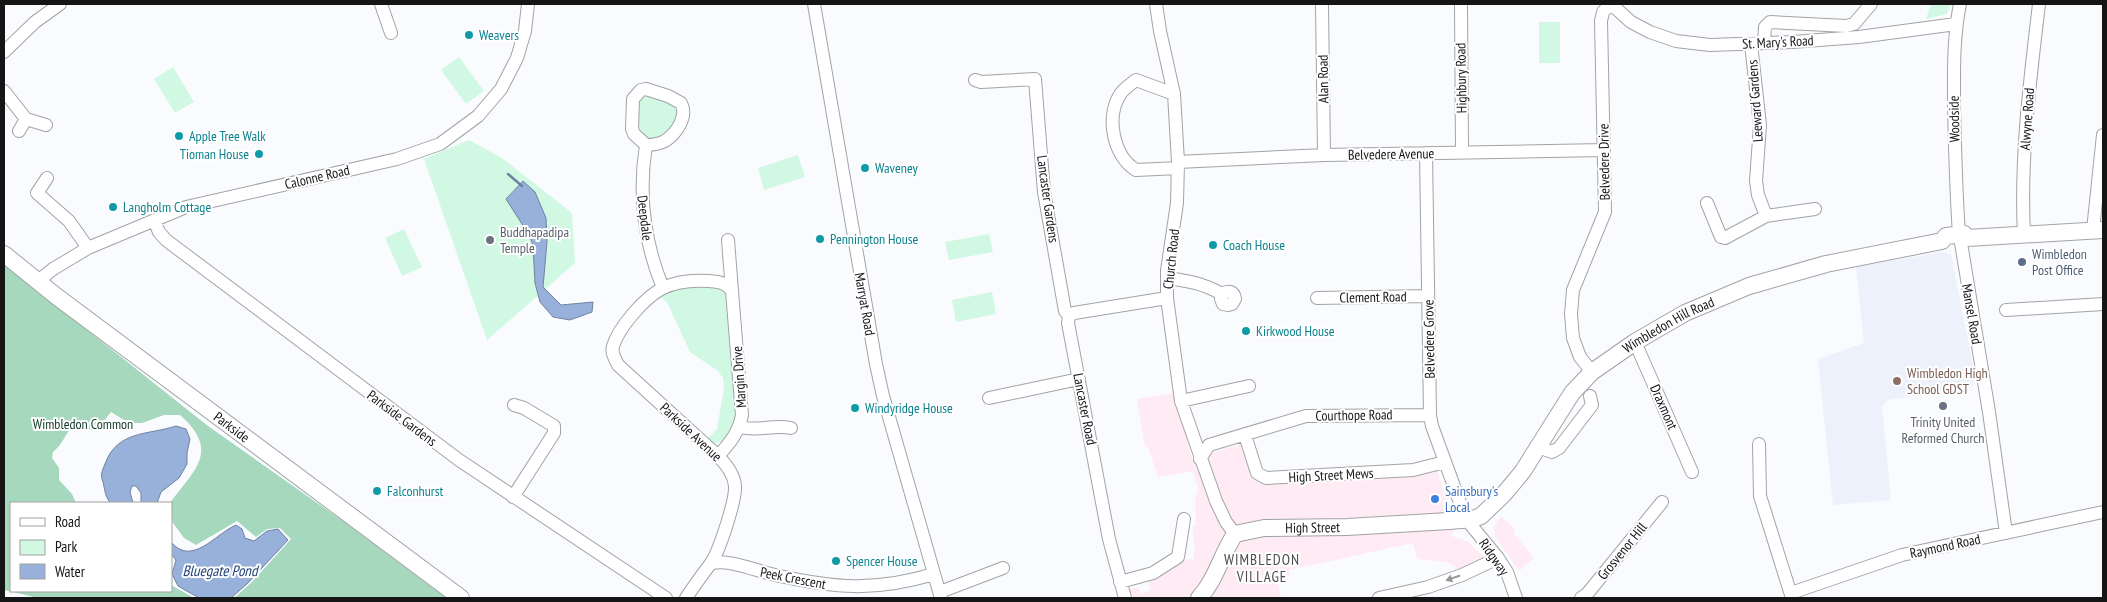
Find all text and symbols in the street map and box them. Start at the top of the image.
place label: Weavers [479,26,519,44]
marker: Weavers [463,29,475,41]
street label: St. Mary's Road [1742,31,1814,53]
street label: Highbury Road [1451,43,1471,113]
street label: Alan Road [1314,55,1332,103]
street label: Leeward Gardens [1743,59,1767,143]
street label: Alwyne Road [2016,87,2038,151]
street label: Woodside [1945,95,1963,142]
street label: Belvedere Drive [1594,123,1614,201]
place label: Apple Tree Walk [189,127,266,145]
marker: Apple Tree Walk [173,130,185,142]
street label: Belvedere Avenue [1348,144,1435,164]
place label: Tioman House [180,145,249,163]
marker: Tioman House [253,148,265,160]
street label: Lancaster Gardens [1033,154,1063,244]
place label: Waveney [875,159,918,177]
street label: Calonne Road [283,161,351,193]
marker: Waveney [859,162,871,174]
street label: Deepdale [633,194,657,242]
place label: Langholm Cottage [123,198,211,216]
marker: Langholm Cottage [107,201,119,213]
place label: Buddhapadipa Temple [500,223,569,257]
street label: Church Road [1159,228,1183,290]
place label: Pennington House [830,230,918,248]
marker: Pennington House [814,233,826,245]
marker: Buddhapadipa Temple [484,234,496,246]
place label: Coach House [1223,236,1285,254]
marker: Coach House [1207,239,1219,251]
place label: Wimbledon Post Office [2032,245,2087,279]
marker: Wimbledon Post Office [2016,256,2028,268]
street label: Marryat Road [851,271,879,337]
street label: Mansel Road [1958,282,1986,346]
street label: Clement Road [1339,287,1407,307]
street label: Wimbledon Hill Road [1619,293,1717,357]
street label: Belvedere Grove [1419,299,1439,379]
place label: Kirkwood House [1256,322,1335,340]
marker: Kirkwood House [1240,325,1252,337]
street label: Margin Drive [728,345,750,409]
place label: Wimbledon High School GDST [1907,364,1988,398]
street label: Lancaster Road [1069,372,1101,446]
marker: Wimbledon High School GDST [1891,375,1903,387]
street label: Draxmont [1646,382,1682,433]
street label: Parkside Gardens [364,386,441,450]
street label: Parkside Avenue [656,399,726,465]
place label: Windyridge House [865,399,953,417]
marker: Trinity United Reformed Church [1937,400,1949,412]
marker: Windyridge House [849,402,861,414]
street label: Courthope Road [1315,405,1393,425]
street label: Parkside [210,408,253,446]
place label: Trinity United Reformed Church [1902,413,1984,447]
park label: Wimbledon Common [33,415,133,433]
street label: High Street Mews [1288,464,1374,486]
place label: Falconhurst [387,482,443,500]
place label: Sainsbury's Local [1445,482,1499,516]
marker: Falconhurst [371,485,383,497]
marker: Sainsbury's Local [1429,493,1441,505]
legend [10,502,172,592]
text: Road [55,512,81,531]
street label: High Street [1285,518,1340,537]
street label: Grosvenor Hill [1593,518,1651,583]
street label: Raymond Road [1908,530,1982,562]
street label: Ridgway [1475,535,1514,580]
text: Park [55,537,77,556]
district label: WIMBLEDON VILLAGE [1224,550,1300,586]
place label: Spencer House [846,552,918,570]
marker: Spencer House [830,555,842,567]
water label: Bluegate Pond [183,561,260,580]
text: Water [55,562,86,581]
street label: Peek Crescent [759,563,828,593]
one-way arrow [1446,575,1461,582]

